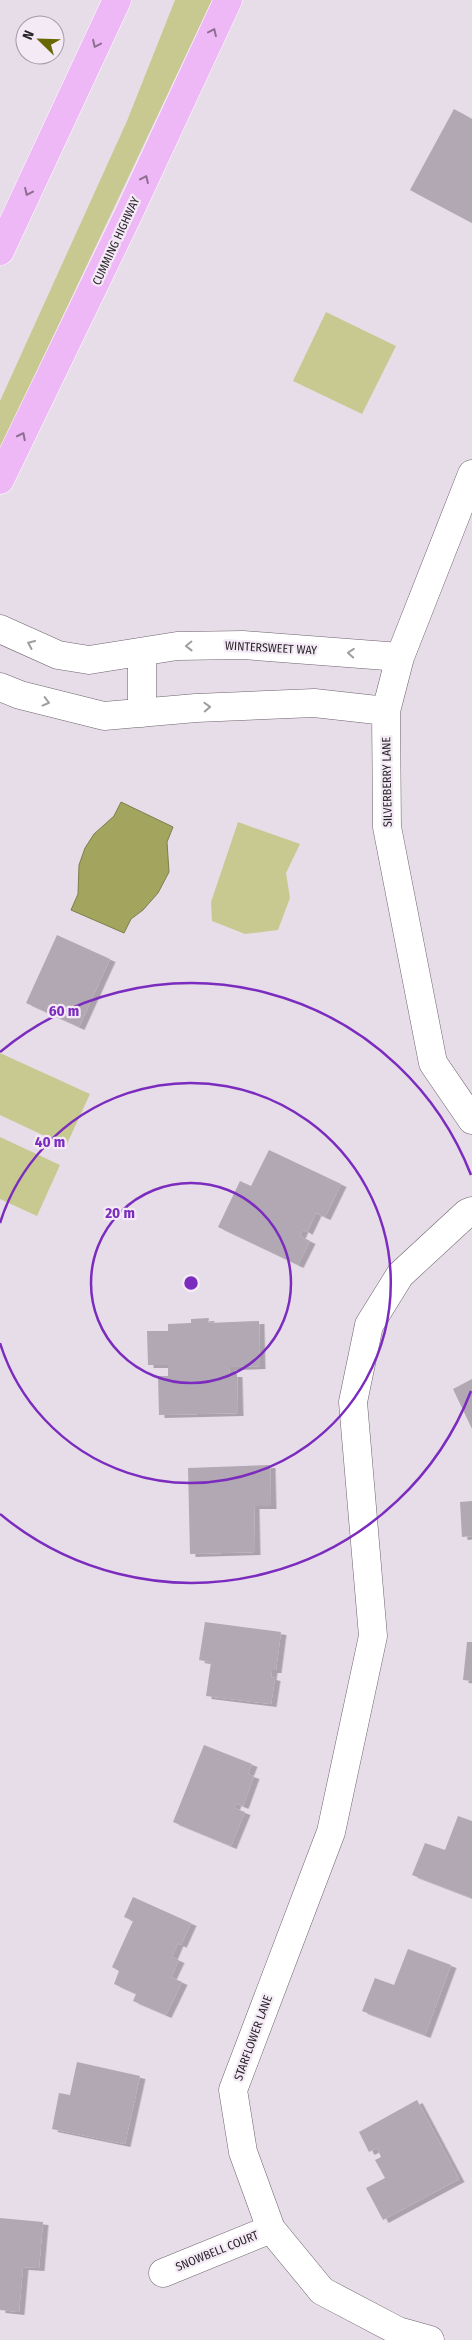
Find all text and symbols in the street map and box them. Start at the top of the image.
north arrow [15,15,65,65]
text: N [19,28,38,42]
one-way arrow [207,28,218,37]
one-way arrow [92,39,103,48]
one-way arrow [138,175,149,184]
one-way arrow [24,187,34,196]
street label: CUMMING HIGHWAY [89,195,143,287]
one-way arrow [16,432,26,441]
one-way arrow [27,639,36,650]
street label: WINTERSWEET WAY [225,639,317,657]
one-way arrow [185,641,193,651]
one-way arrow [347,648,355,659]
one-way arrow [42,696,51,707]
one-way arrow [203,702,211,713]
street label: SILVERBERRY LANE [379,736,395,827]
text: 60 m [49,1002,79,1020]
text: 40 m [35,1133,65,1151]
text: 20 m [104,1204,135,1222]
centre of rings [182,1274,200,1292]
street label: STARFLOWER LANE [231,1993,275,2082]
street label: SNOWBELL COURT [174,2228,261,2274]

